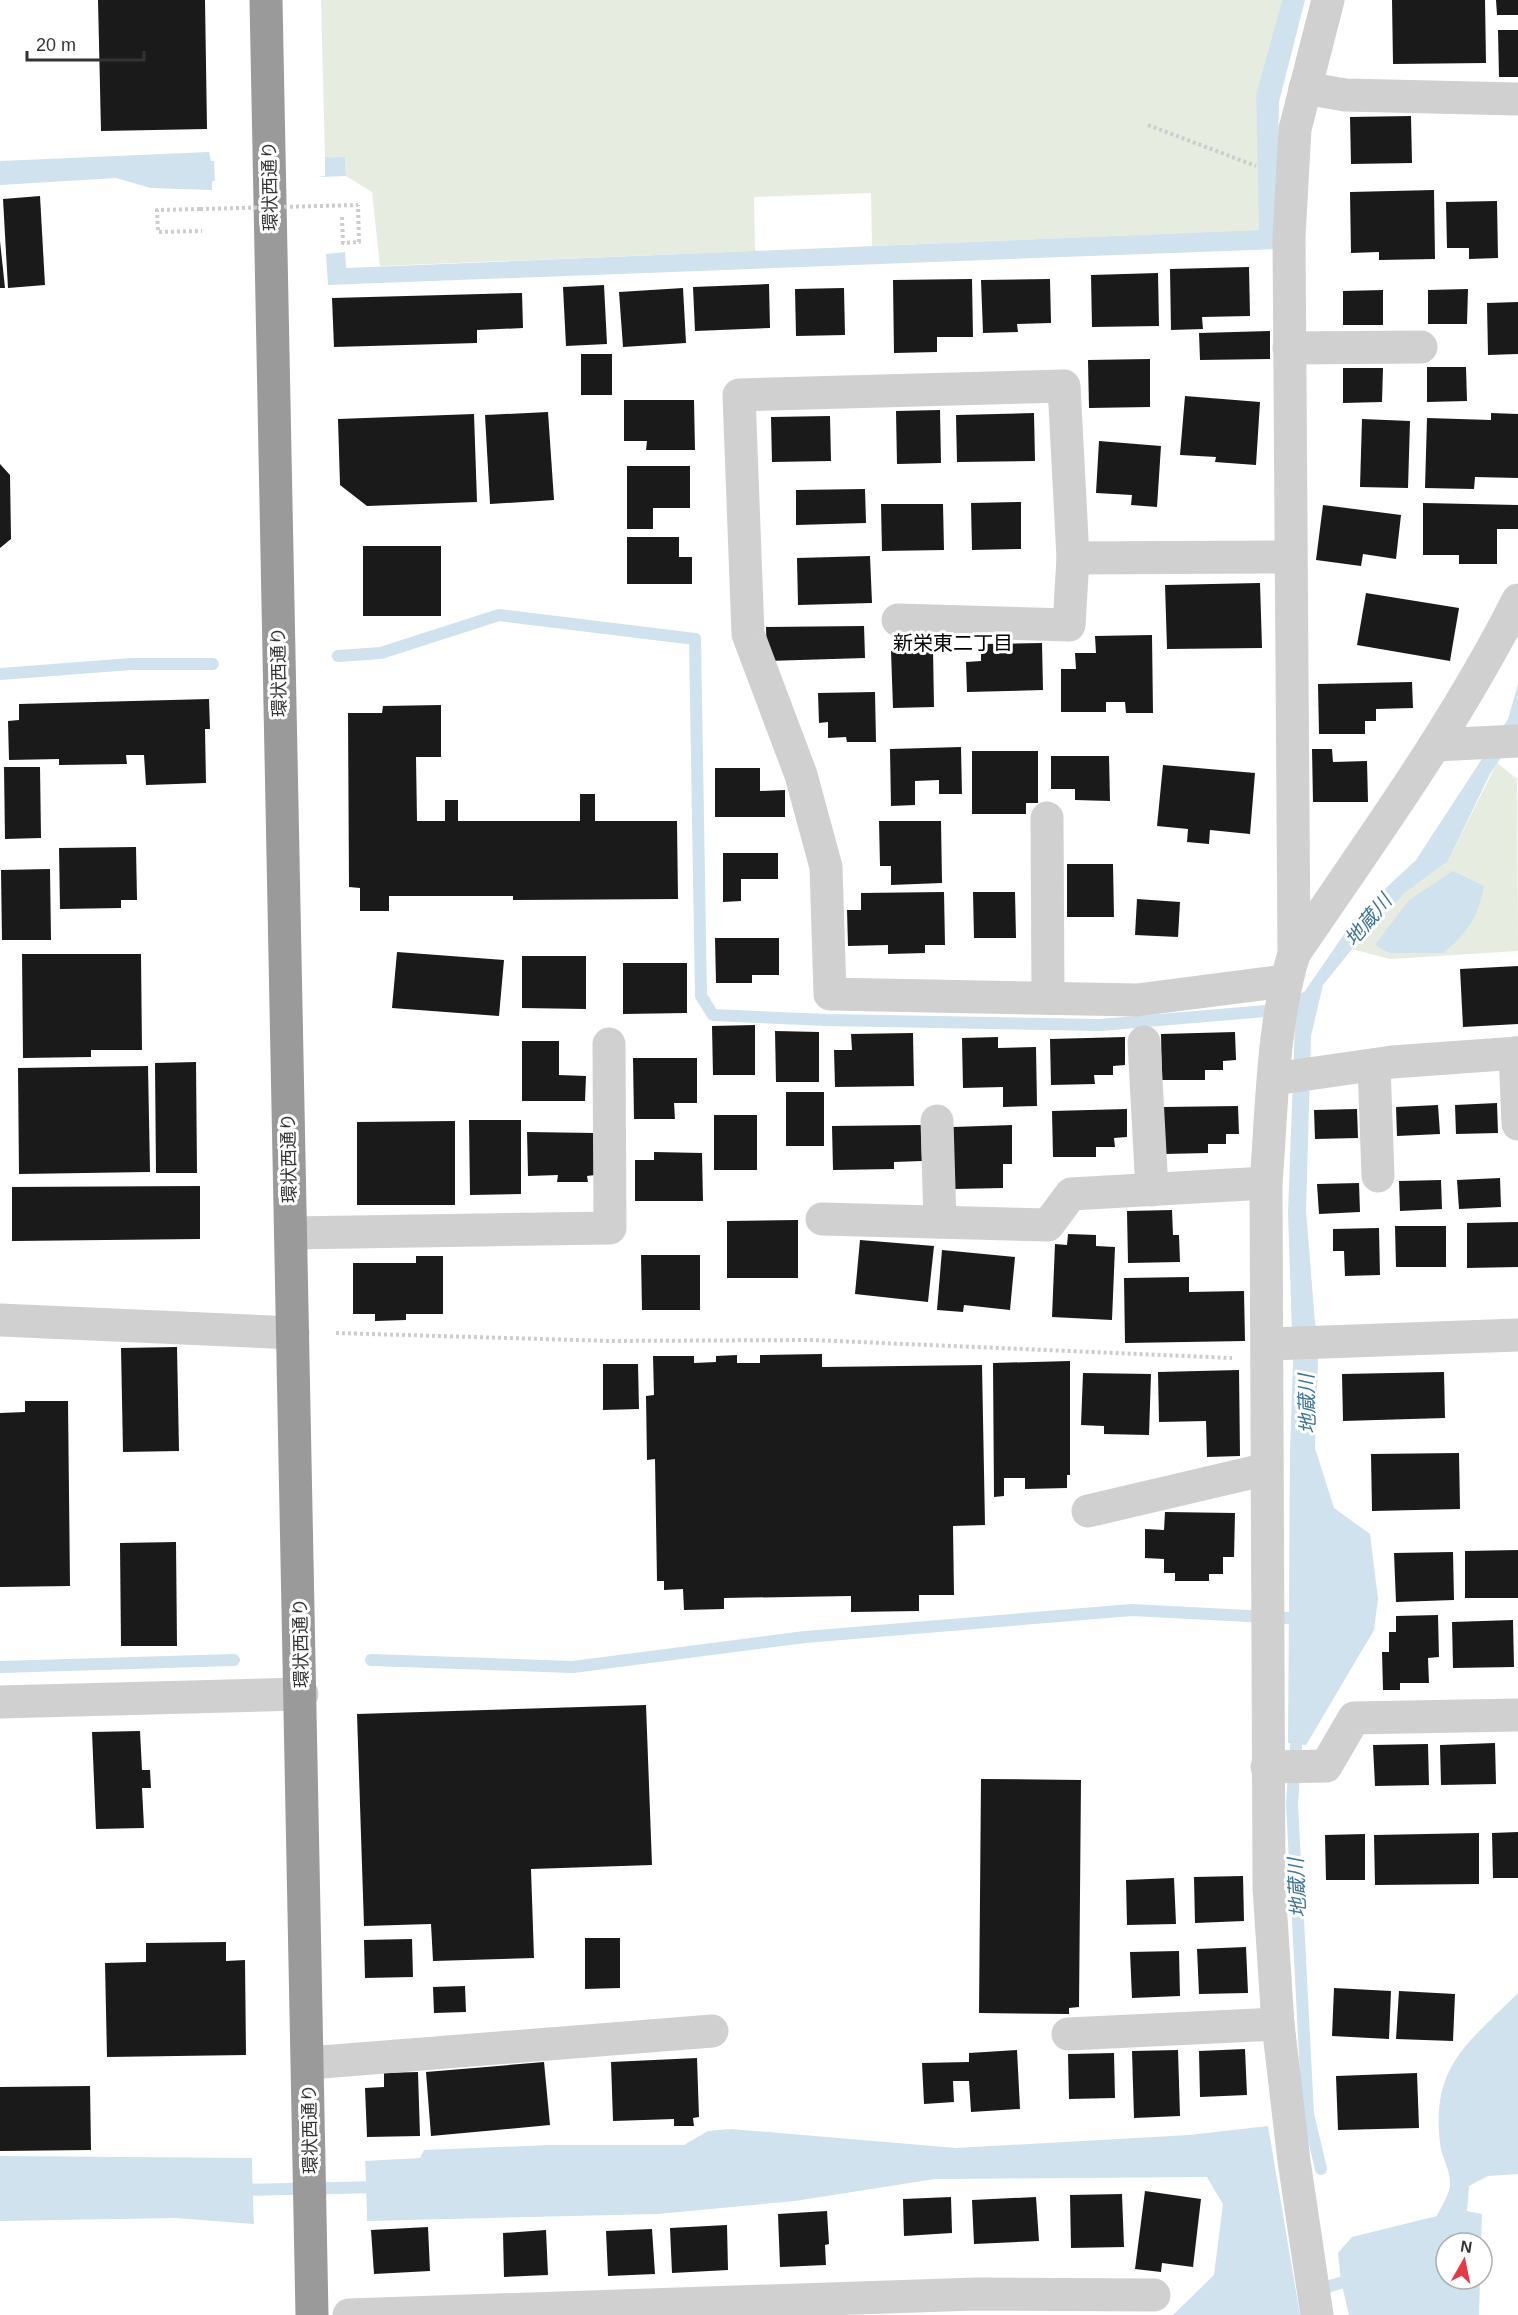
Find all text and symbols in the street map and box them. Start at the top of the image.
scale bar [27,24,144,62]
text: 20 m [36,35,76,55]
street label: 環状西通り [259,141,281,231]
street label: 環状西通り [268,627,290,717]
district label: 新栄東二丁目 [893,632,1013,654]
water label: 地蔵川 [1340,888,1397,950]
street label: 環状西通り [278,1113,300,1203]
water label: 地蔵川 [1295,1372,1319,1434]
street label: 環状西通り [290,1598,312,1688]
water label: 地蔵川 [1284,1855,1310,1919]
street label: 環状西通り [299,2084,321,2174]
north arrow [1434,2231,1494,2291]
text: N [1459,2237,1473,2256]

